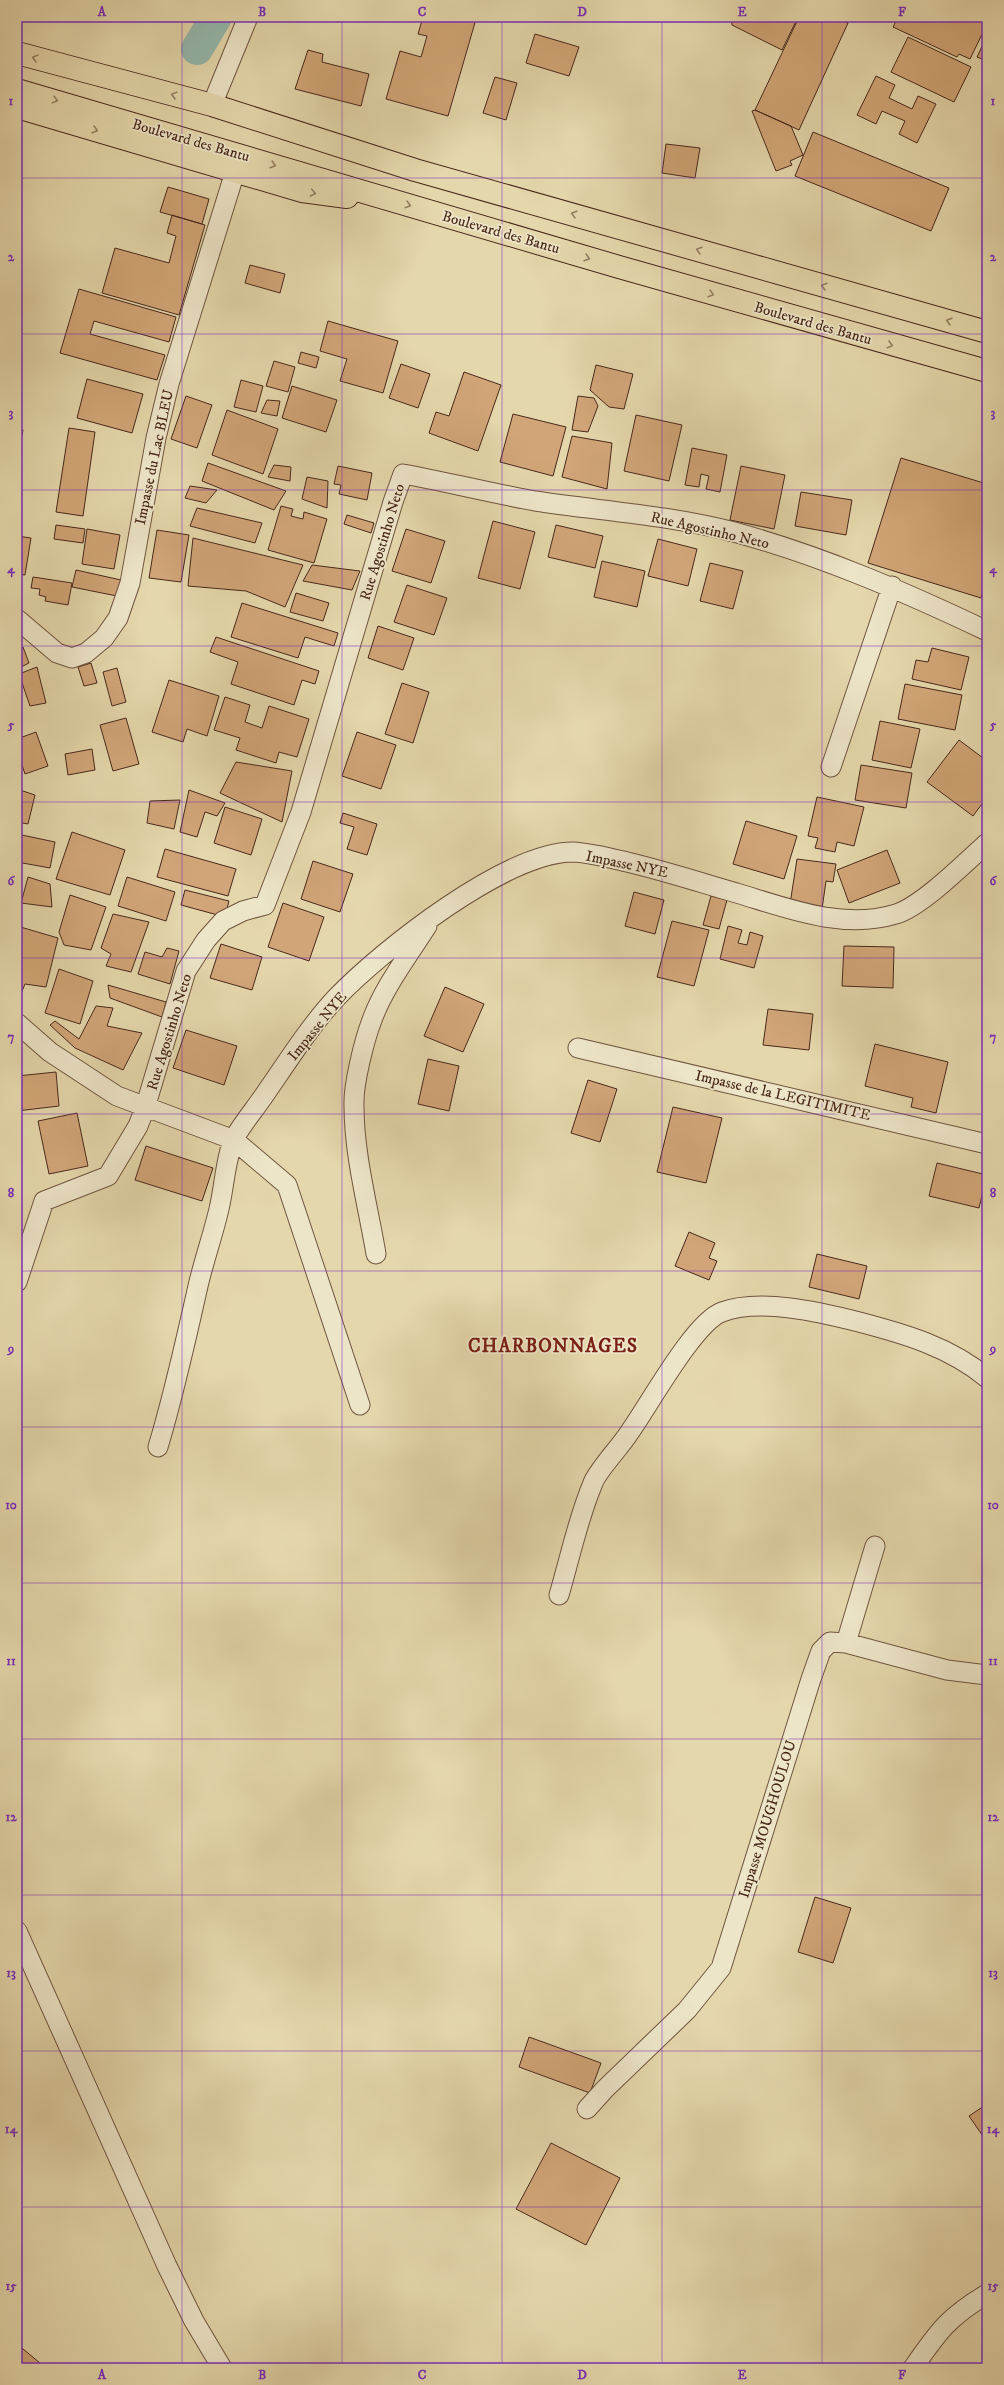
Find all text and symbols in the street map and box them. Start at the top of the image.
text: A [97,4,107,20]
text: B [258,4,266,20]
text: C [418,4,427,20]
text: D [577,4,587,20]
text: E [737,4,747,20]
text: F [898,4,907,20]
one-way arrow [32,54,39,63]
one-way arrow [171,91,178,100]
text: 1 [9,93,14,109]
text: 1 [991,93,996,109]
one-way arrow [51,95,58,104]
street label: Boulevard des Bantu [130,115,252,166]
one-way arrow [91,125,98,134]
one-way arrow [270,160,277,169]
one-way arrow [310,188,316,197]
one-way arrow [405,200,412,209]
street label: Boulevard des Bantu [440,207,562,258]
one-way arrow [571,210,578,219]
one-way arrow [696,246,703,255]
text: 2 [8,249,15,265]
text: 2 [990,249,997,265]
one-way arrow [583,253,590,262]
one-way arrow [821,282,828,290]
one-way arrow [708,289,715,298]
street label: Boulevard des Bantu [752,298,874,349]
one-way arrow [946,317,953,326]
one-way arrow [887,340,894,349]
street label: Impasse du Lac BLEU [131,387,178,527]
text: 3 [9,405,14,421]
text: 3 [991,405,996,421]
street label: Rue Agostinho Neto [356,482,409,603]
street label: Rue Agostinho Neto [649,508,771,553]
text: 4 [6,561,15,578]
text: 4 [988,561,997,578]
text: 5 [7,717,15,733]
text: 5 [989,717,997,733]
street label: Impasse NYE [584,847,670,883]
text: 6 [8,873,16,889]
text: 6 [990,873,998,889]
street label: Rue Agostinho Neto [143,972,196,1093]
street label: Impasse NYE [284,988,351,1065]
text: 7 [8,1029,15,1045]
text: 7 [990,1029,997,1045]
street label: Impasse de la LEGITIMITE [693,1066,873,1125]
text: 8 [8,1185,15,1201]
text: 8 [990,1185,997,1201]
district label: CHARBONNAGES [468,1335,638,1358]
text: 9 [7,1341,14,1357]
text: 9 [989,1341,996,1357]
text: 10 [5,1497,17,1513]
text: 10 [987,1497,999,1513]
text: 11 [6,1653,16,1669]
text: 11 [988,1653,998,1669]
street label: Impasse MOUGHOULOU [734,1737,801,1901]
text: 12 [5,1809,17,1825]
text: 12 [987,1809,999,1825]
text: 13 [6,1965,16,1981]
text: 13 [988,1965,998,1981]
text: 14 [5,2121,18,2138]
text: 14 [987,2121,1000,2138]
text: 15 [5,2278,17,2294]
text: 15 [987,2278,999,2294]
text: A [97,2367,107,2383]
text: B [258,2367,266,2383]
text: C [418,2367,427,2383]
text: D [577,2367,587,2383]
text: E [737,2367,747,2383]
text: F [898,2367,907,2383]

